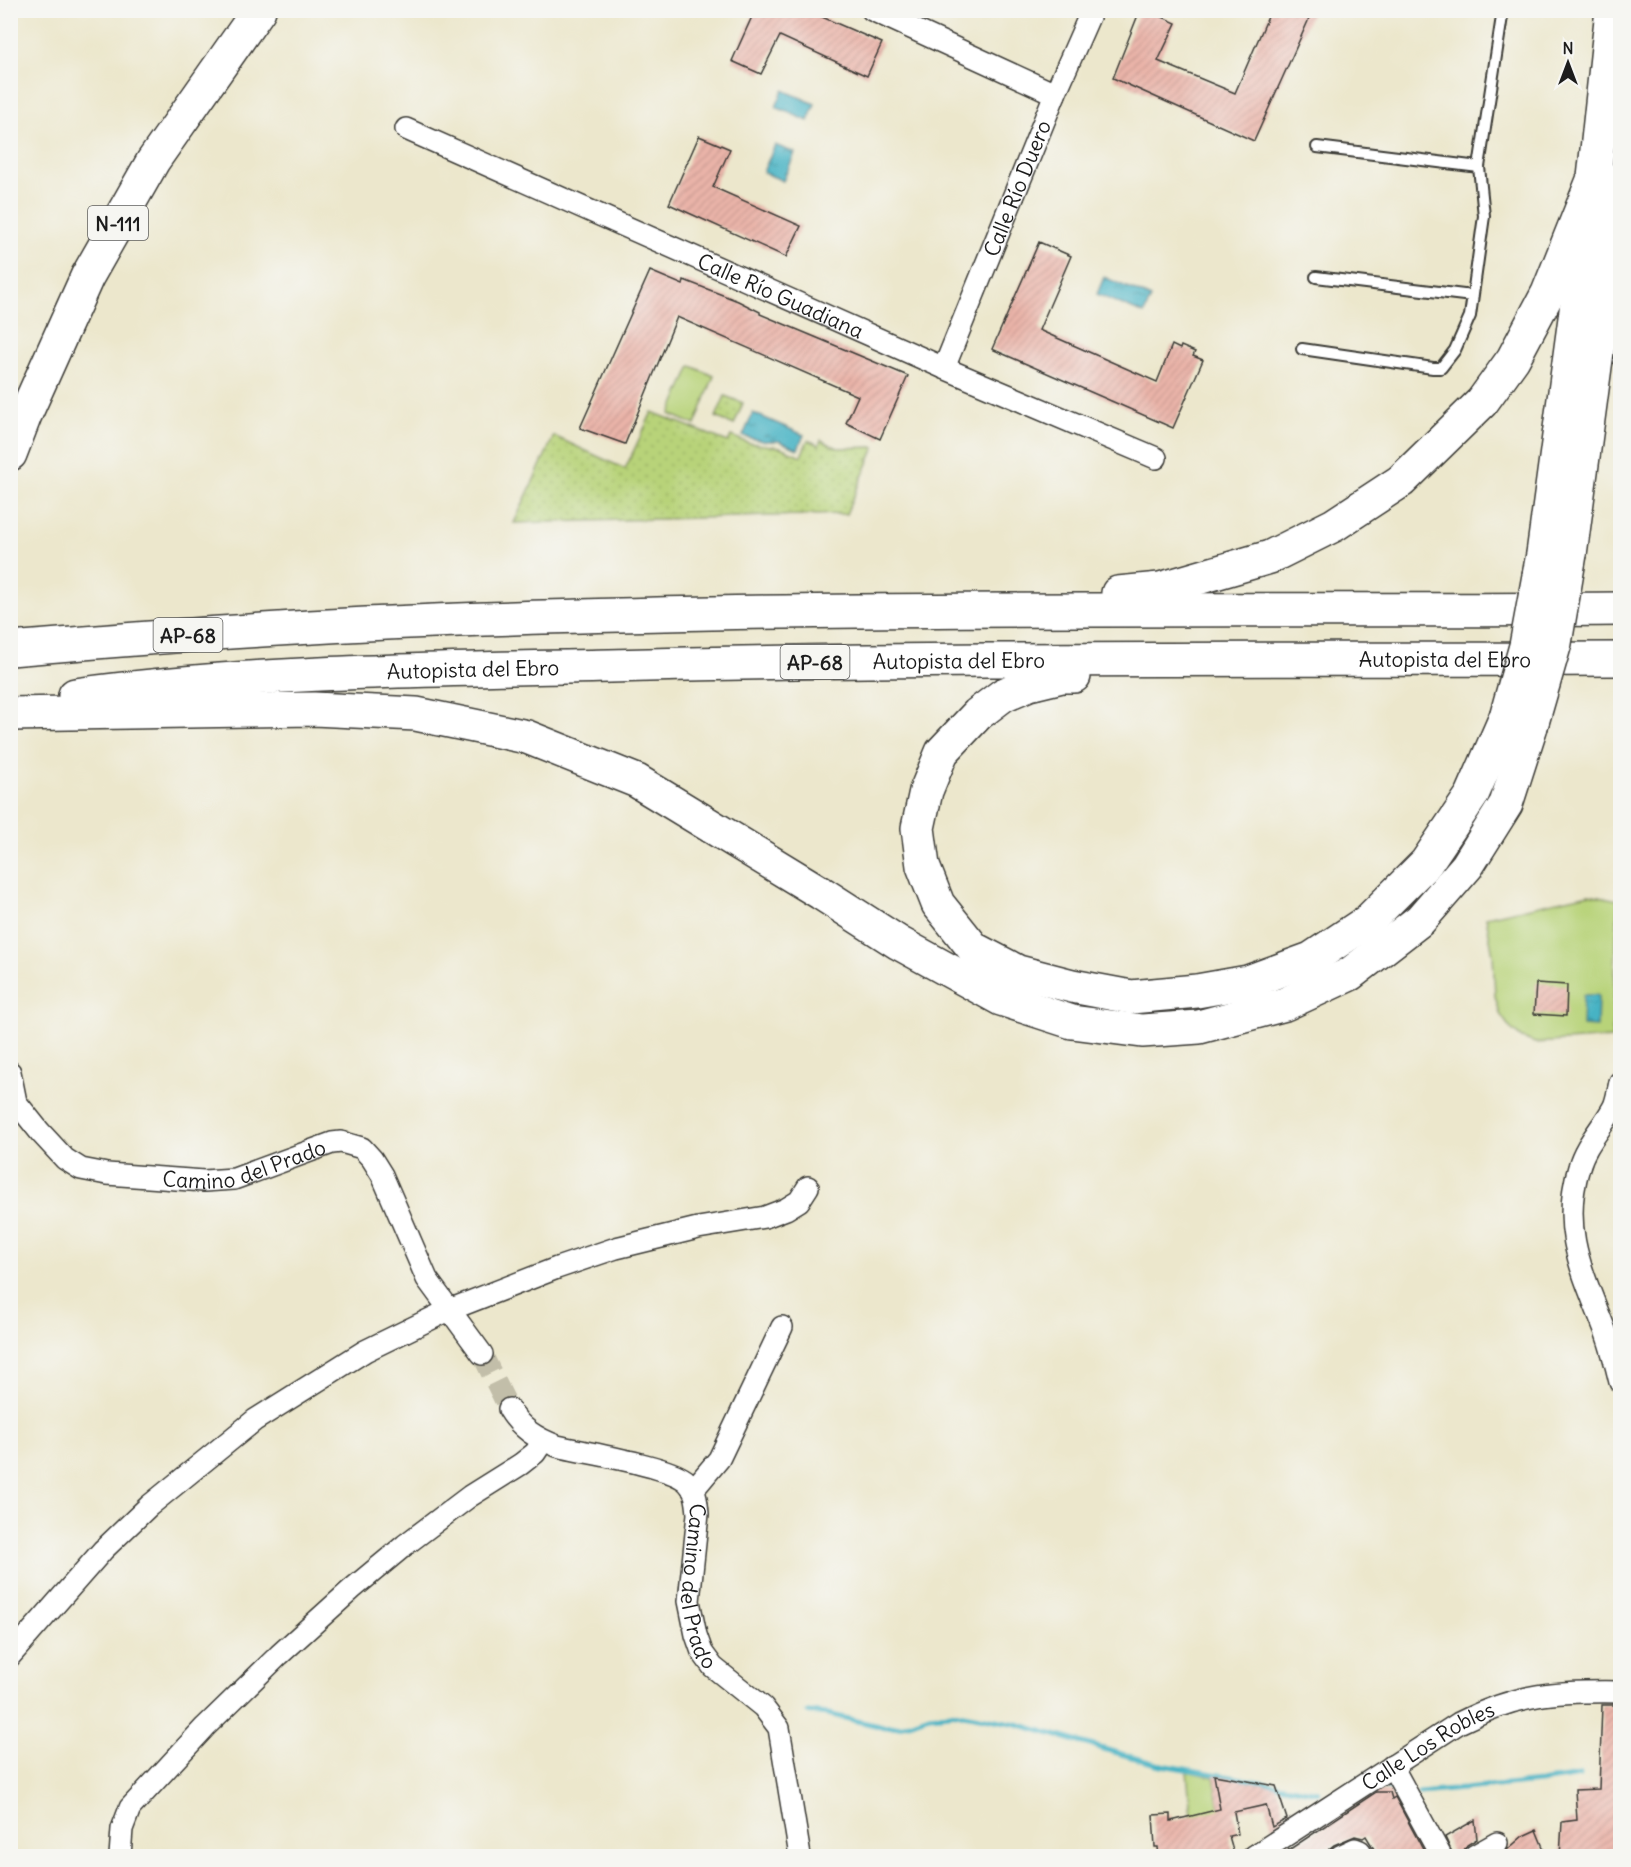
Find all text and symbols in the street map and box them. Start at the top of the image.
north arrow [1538,33,1598,93]
text: N [1562,38,1574,58]
street label: Calle Río Duero [977,116,1057,260]
road number: N-111 [88,206,148,240]
street label: Calle Río Guadiana [693,247,868,344]
road number: AP-68 [154,618,222,652]
road number: AP-68 [780,645,850,679]
street label: Autopista del Ebro [872,646,1045,675]
street label: Autopista del Ebro [1359,646,1531,673]
street label: Autopista del Ebro [386,654,559,685]
street label: Camino del Prado [162,1133,329,1195]
street label: Camino del Prado [675,1502,723,1674]
street label: Calle Los Robles [1356,1695,1498,1796]

